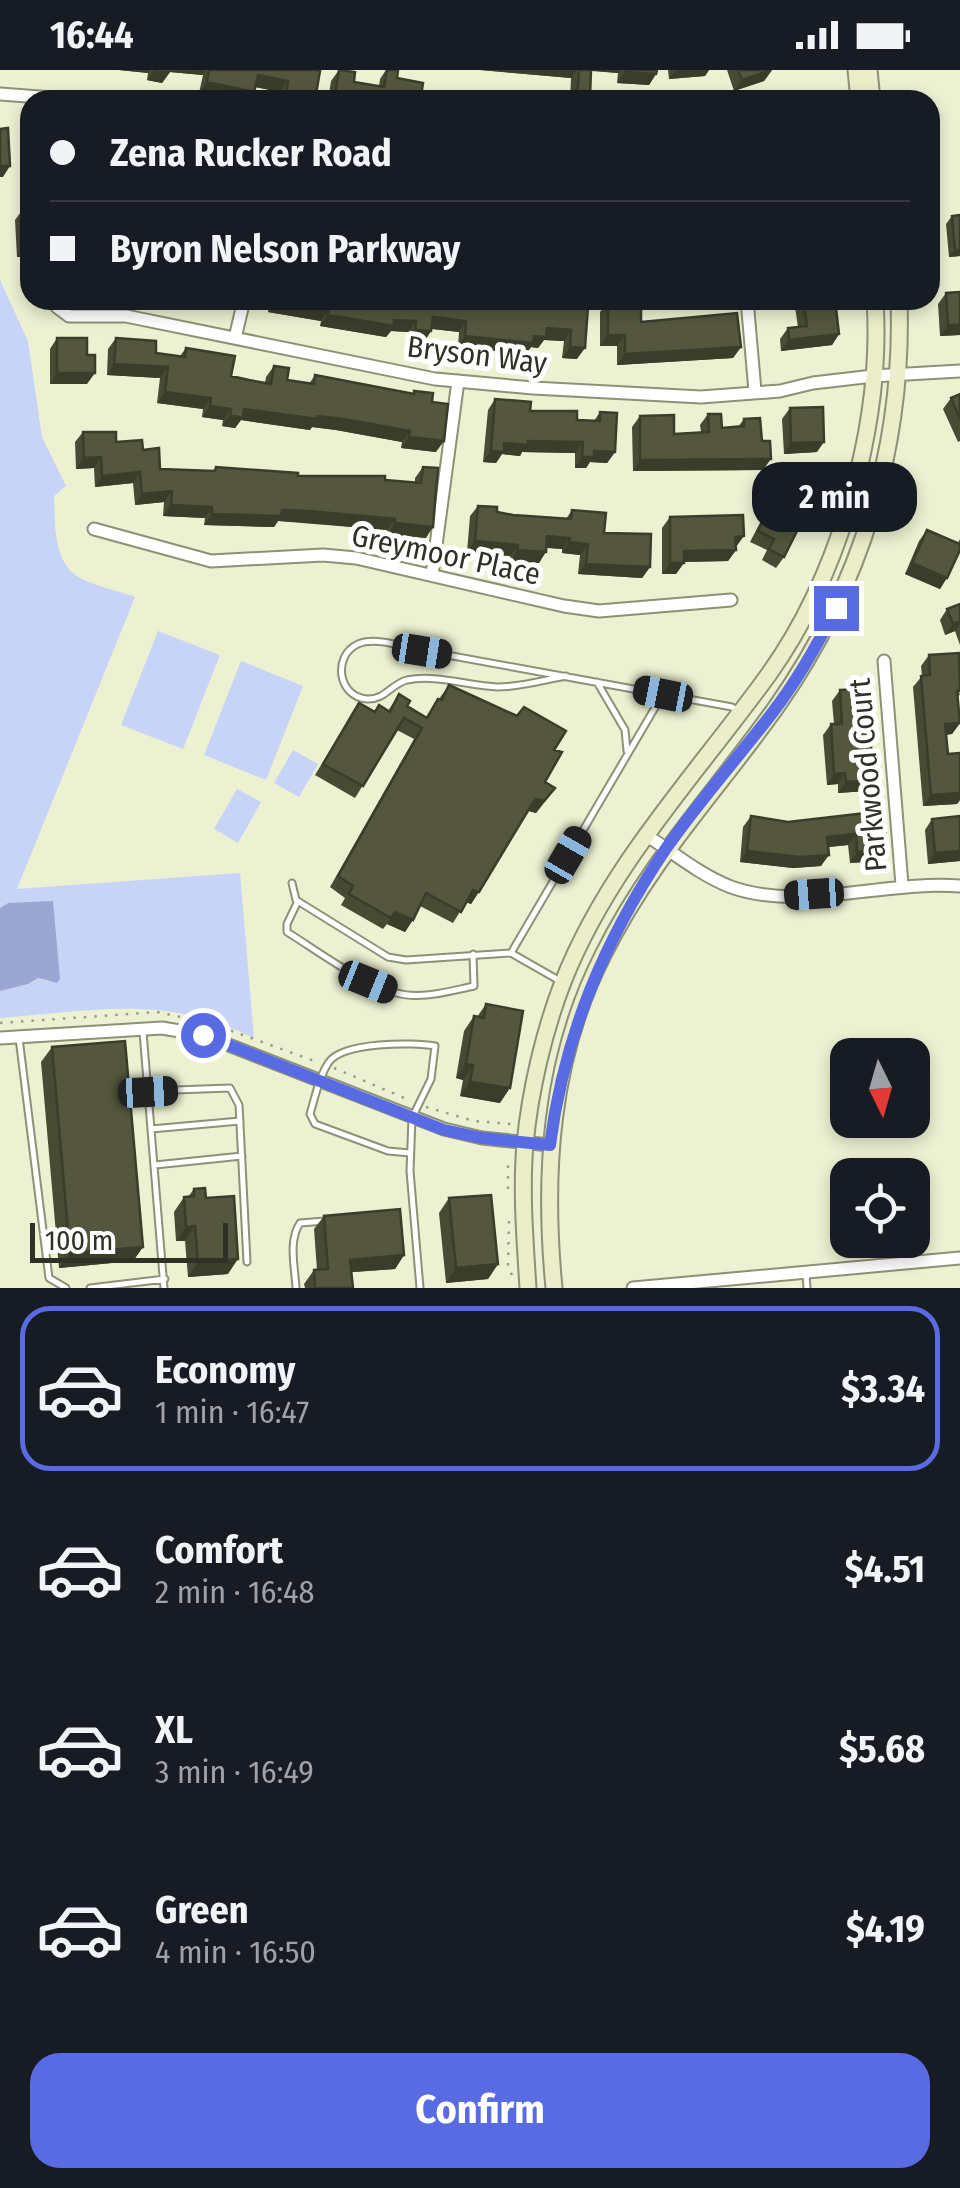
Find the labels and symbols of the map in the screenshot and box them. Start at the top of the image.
street label: Bryson Way [405,329,550,382]
callout: 2 min [754,463,918,533]
street label: Greymoor Place [348,517,544,593]
route end [814,586,859,631]
car [390,631,454,671]
car [631,674,695,714]
street label: Parkwood Court [842,677,894,873]
car [540,822,596,888]
car [783,877,845,911]
car [335,957,401,1007]
route start [181,1013,226,1058]
north arrow [830,1038,930,1138]
car [117,1075,179,1109]
scale bar [30,1218,228,1262]

